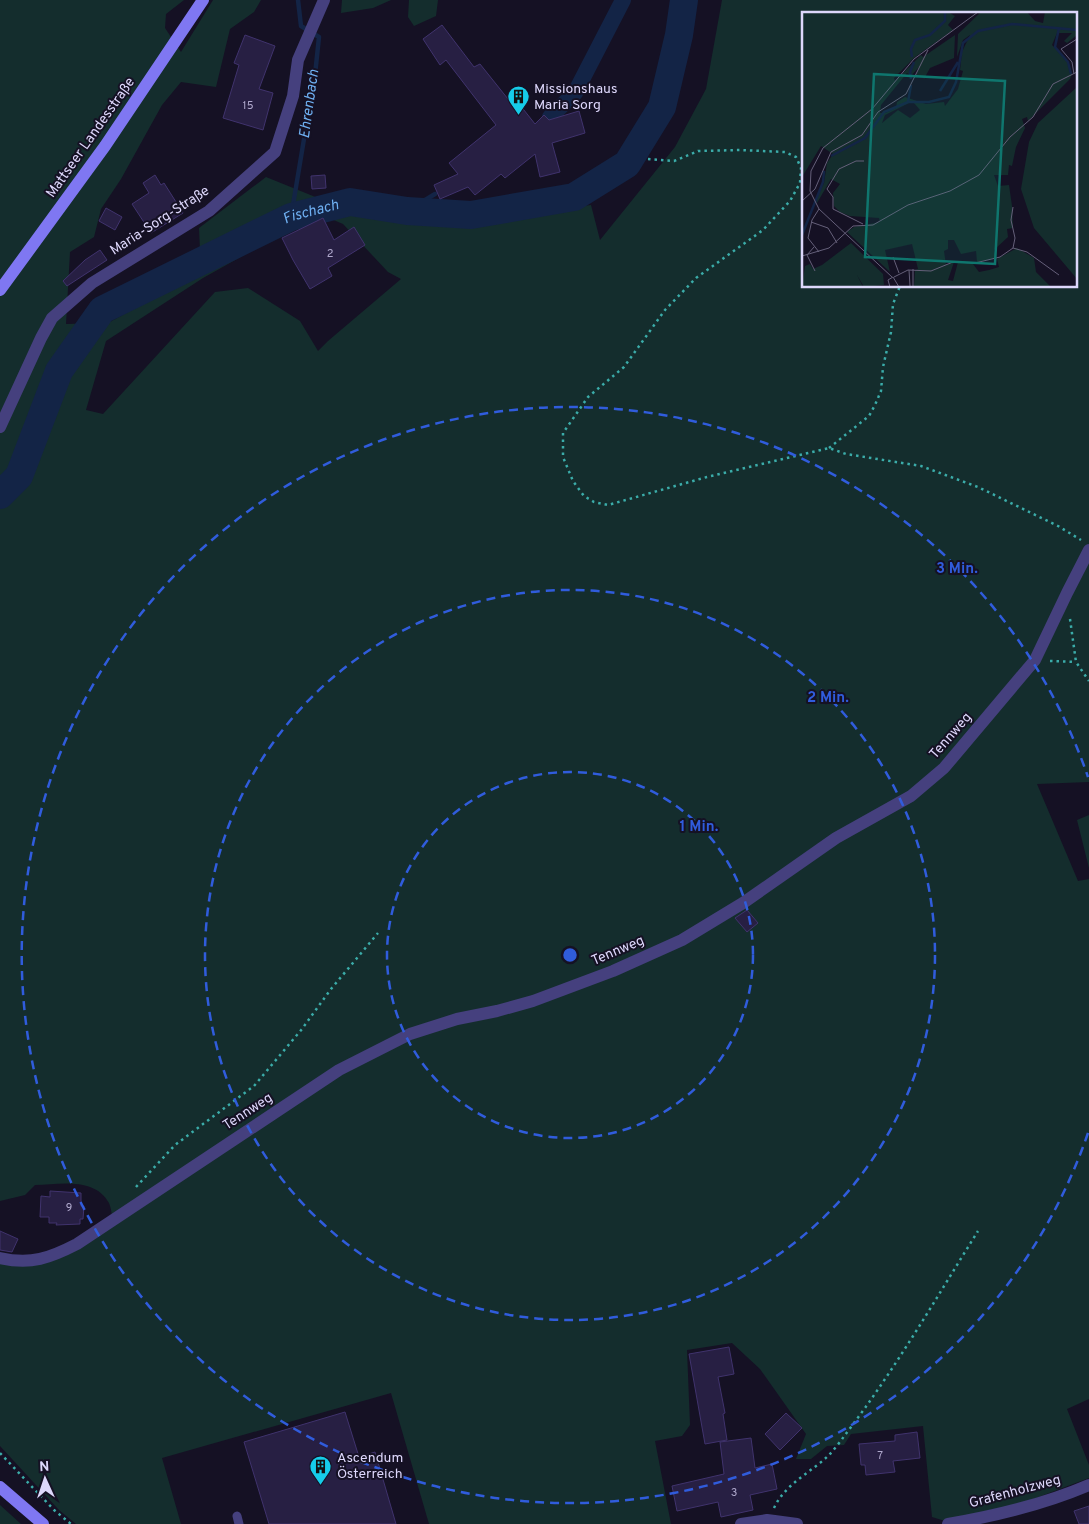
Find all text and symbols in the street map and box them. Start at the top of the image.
inset map [802,12,1076,288]
water label: Ehrenbach [296,68,324,140]
street label: Mattseer Landesstraße [43,75,139,201]
place label: Missionshaus Maria Sorg [534,81,617,114]
building icon: Missionshaus Maria Sorg [506,85,530,116]
house number: 15 [243,99,254,113]
street label: Maria-Sorg-Straße [107,183,213,259]
water label: Fischach [280,196,341,229]
house number: 2 [327,247,333,261]
text: 3 Min. [936,560,978,579]
text: 2 Min. [807,689,849,708]
street label: Tennweg [926,709,976,763]
text: 1 Min. [680,818,719,837]
street label: Tennweg [589,932,647,970]
centre of rings [561,946,579,964]
street label: Tennweg [220,1090,276,1134]
house number: 9 [66,1201,72,1215]
house number: 7 [877,1449,883,1463]
place label: Ascendum Österreich [337,1450,403,1483]
north arrow [20,1454,70,1504]
building icon: Ascendum Österreich [309,1454,333,1485]
text: N [39,1459,50,1476]
street label: Grafenholzweg [967,1472,1063,1512]
house number: 3 [731,1486,737,1500]

